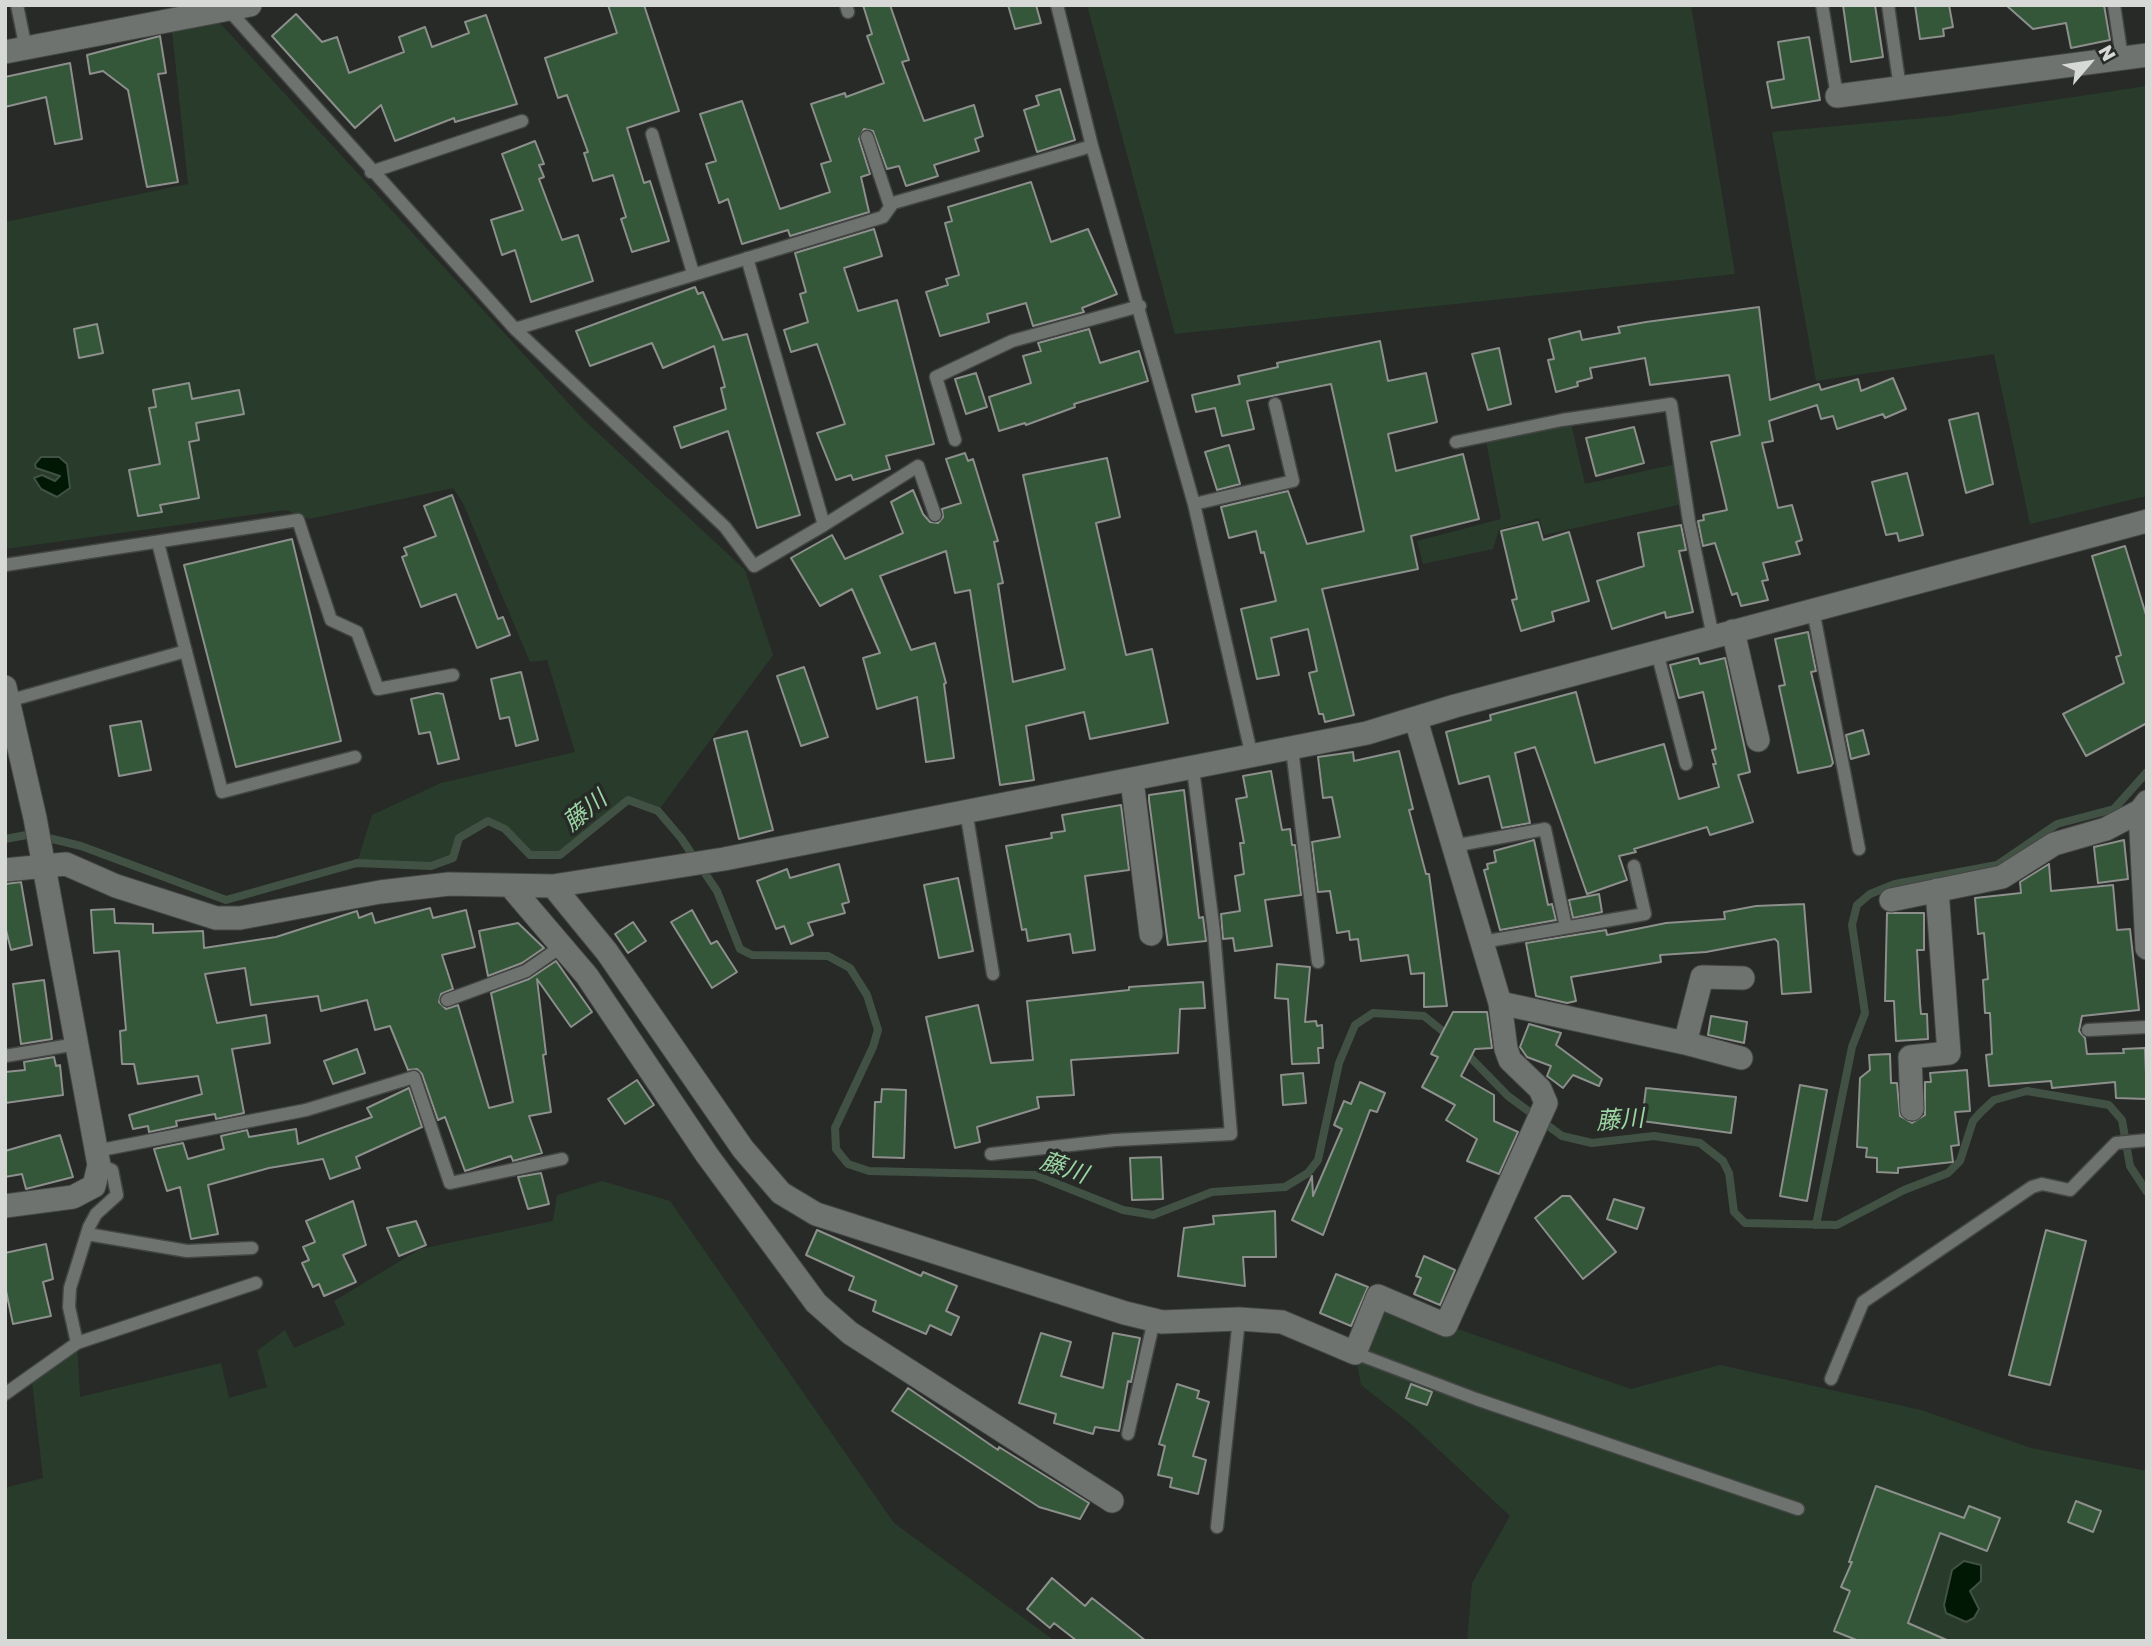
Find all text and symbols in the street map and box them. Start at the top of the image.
north arrow [2054,28,2124,98]
text: N [2094,41,2121,64]
water label: 藤川 [557,785,613,837]
water label: 藤川 [1595,1104,1645,1136]
water label: 藤川 [1037,1147,1091,1189]

